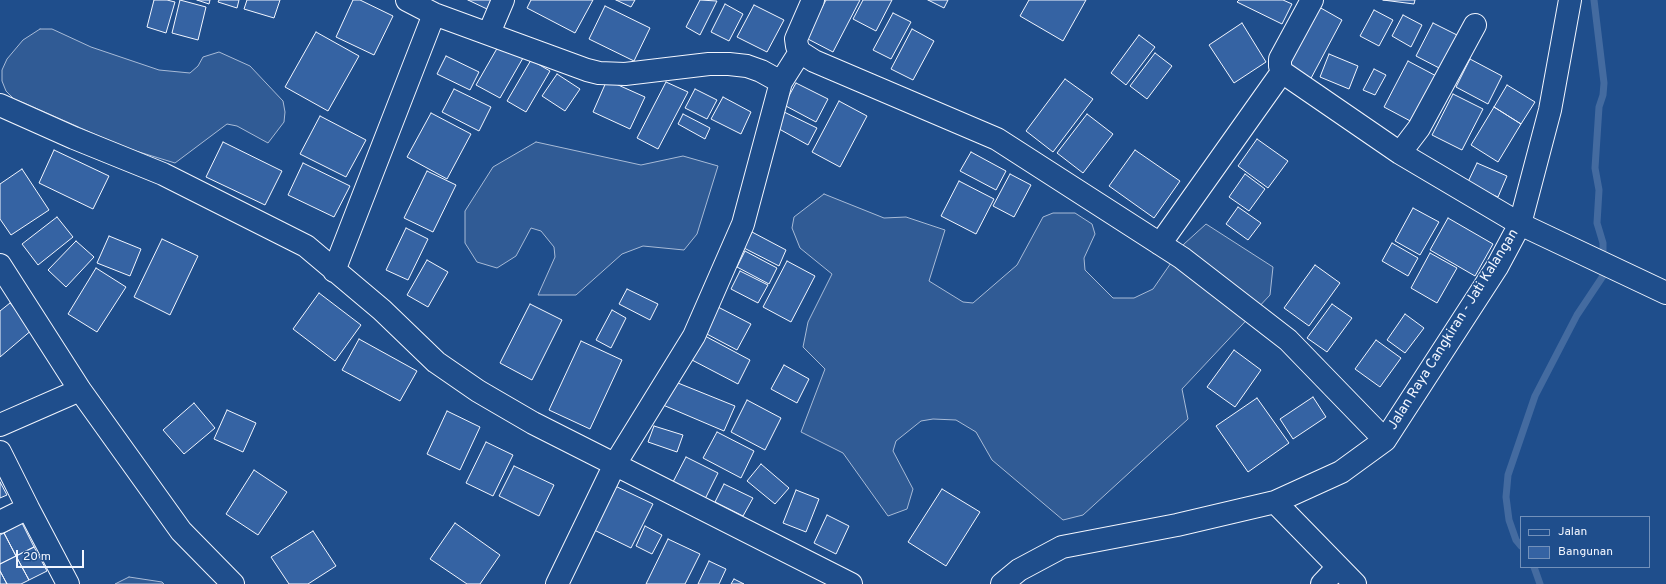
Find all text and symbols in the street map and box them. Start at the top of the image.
street label: Jalan Raya Cangkiran - Jati Kalangan [1385,226,1523,434]
legend [1520,516,1650,568]
text: Jalan [1558,524,1587,540]
scale bar [18,542,86,568]
text: Bangunan [1558,544,1613,560]
text: 20 m [23,549,51,565]

